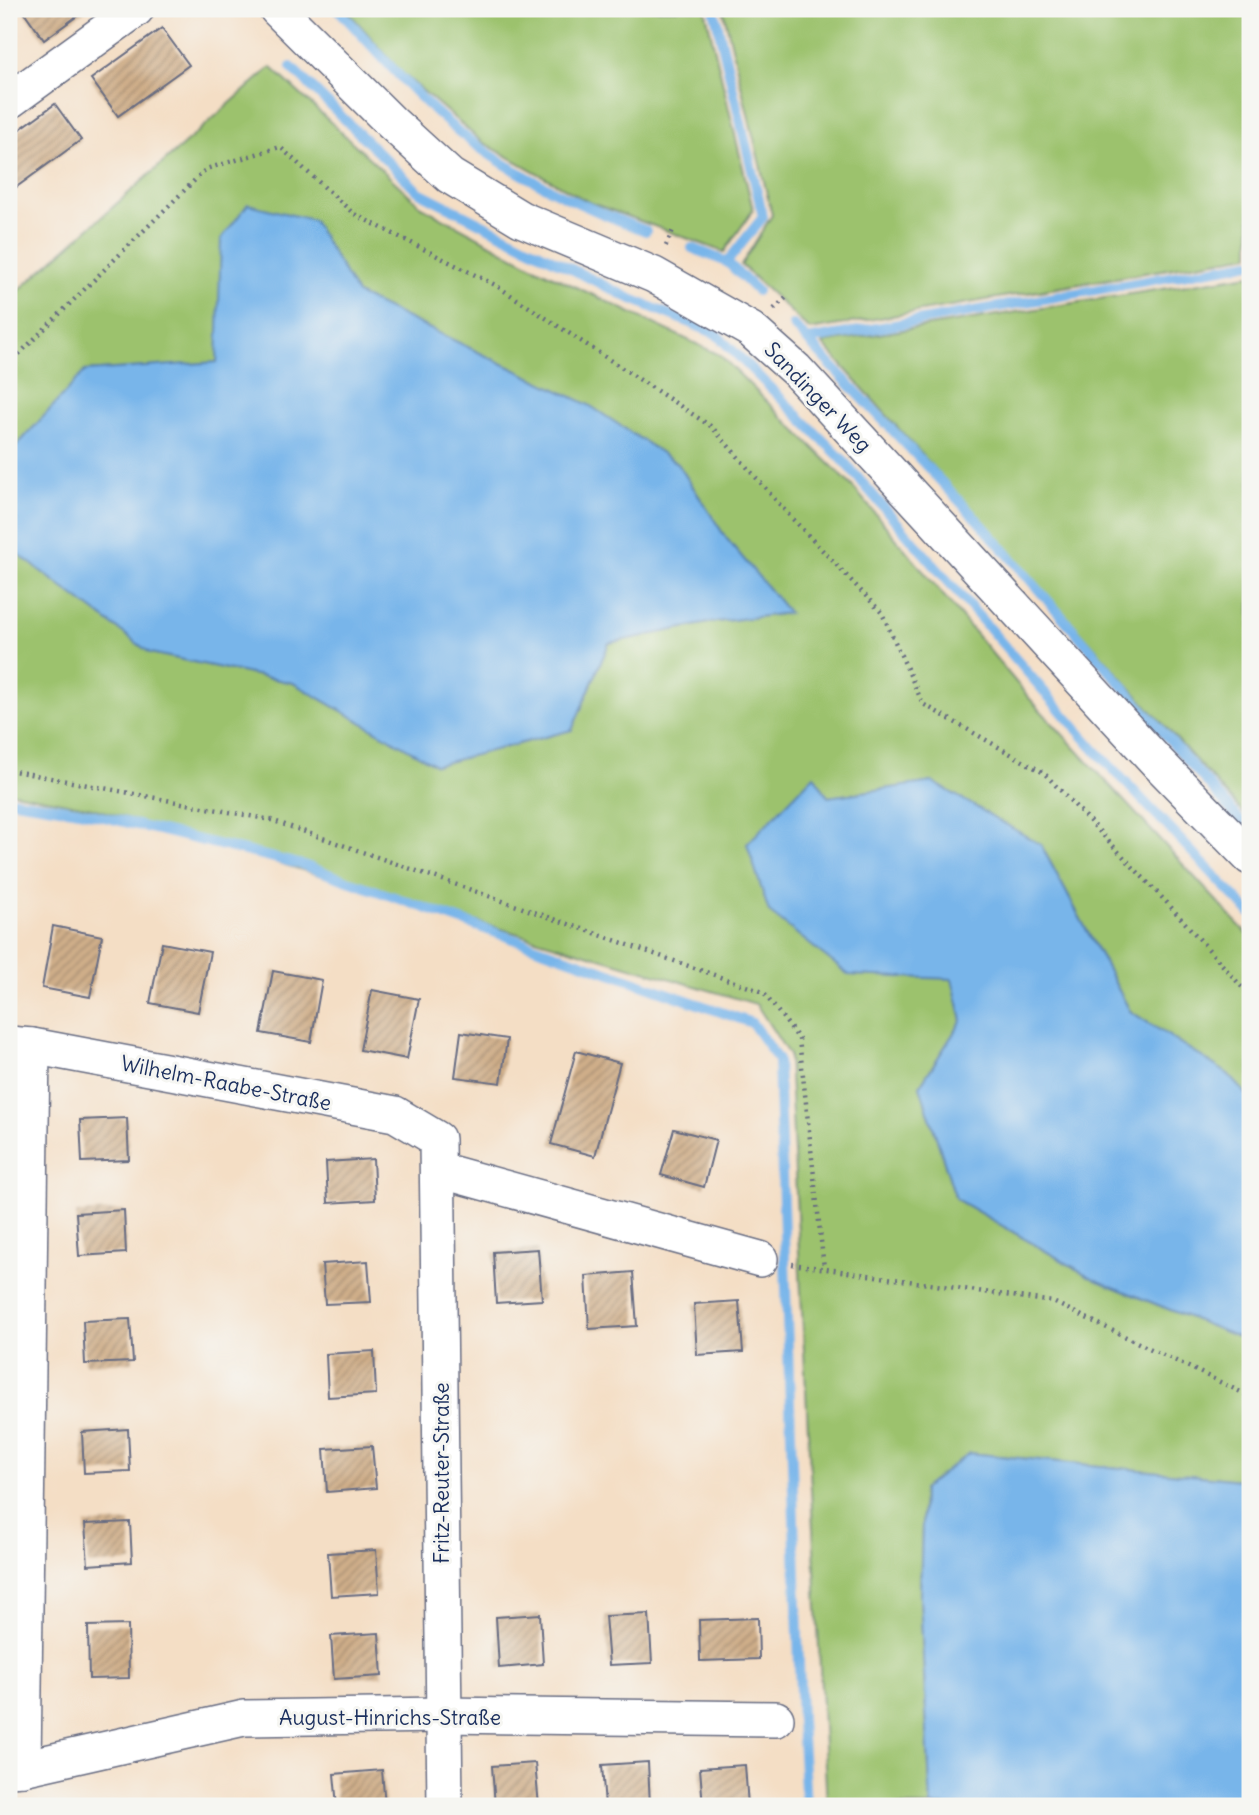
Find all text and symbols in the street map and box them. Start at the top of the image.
street label: Sandinger Weg [759,336,877,458]
street label: Wilhelm-Raabe-Straße [118,1049,334,1117]
street label: Fritz-Reuter-Straße [428,1382,455,1564]
street label: August-Hinrichs-Straße [279,1704,501,1731]

